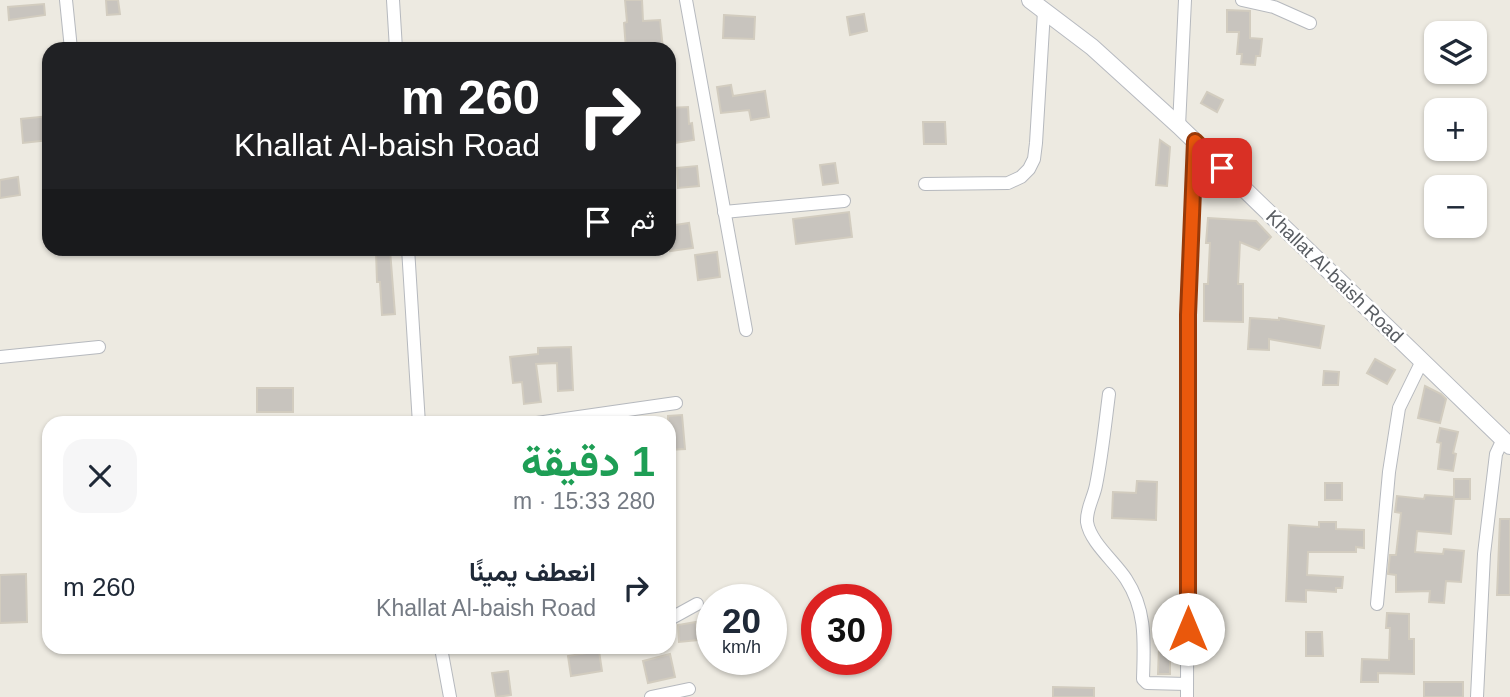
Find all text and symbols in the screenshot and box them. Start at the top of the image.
map controls [1424,21,1487,238]
button: layers [1424,21,1487,84]
text: 260 m [401,70,540,124]
icon: right [564,70,655,161]
button: + [1424,98,1487,161]
text: Khallat Al-baish Road [234,127,540,163]
pin [1192,138,1252,198]
icon: arrive [1203,149,1241,187]
button: − [1424,175,1487,238]
icon: arrive [579,203,617,241]
text: ثم [631,205,655,235]
street label: Khallat Al-baish Road [1262,206,1407,347]
text: 1 دقيقة [521,438,655,485]
button: close [63,439,137,513]
text: 280 m · 15:33 [513,488,655,514]
text: انعطف يمينًا [469,557,596,587]
icon: right [617,569,655,607]
text: 260 m [63,572,135,602]
speed limit sign: 30 [801,584,892,675]
position arrow [1151,592,1225,666]
text: Khallat Al-baish Road [376,595,596,621]
text: 20 [722,601,761,640]
text: km/h [722,637,761,657]

